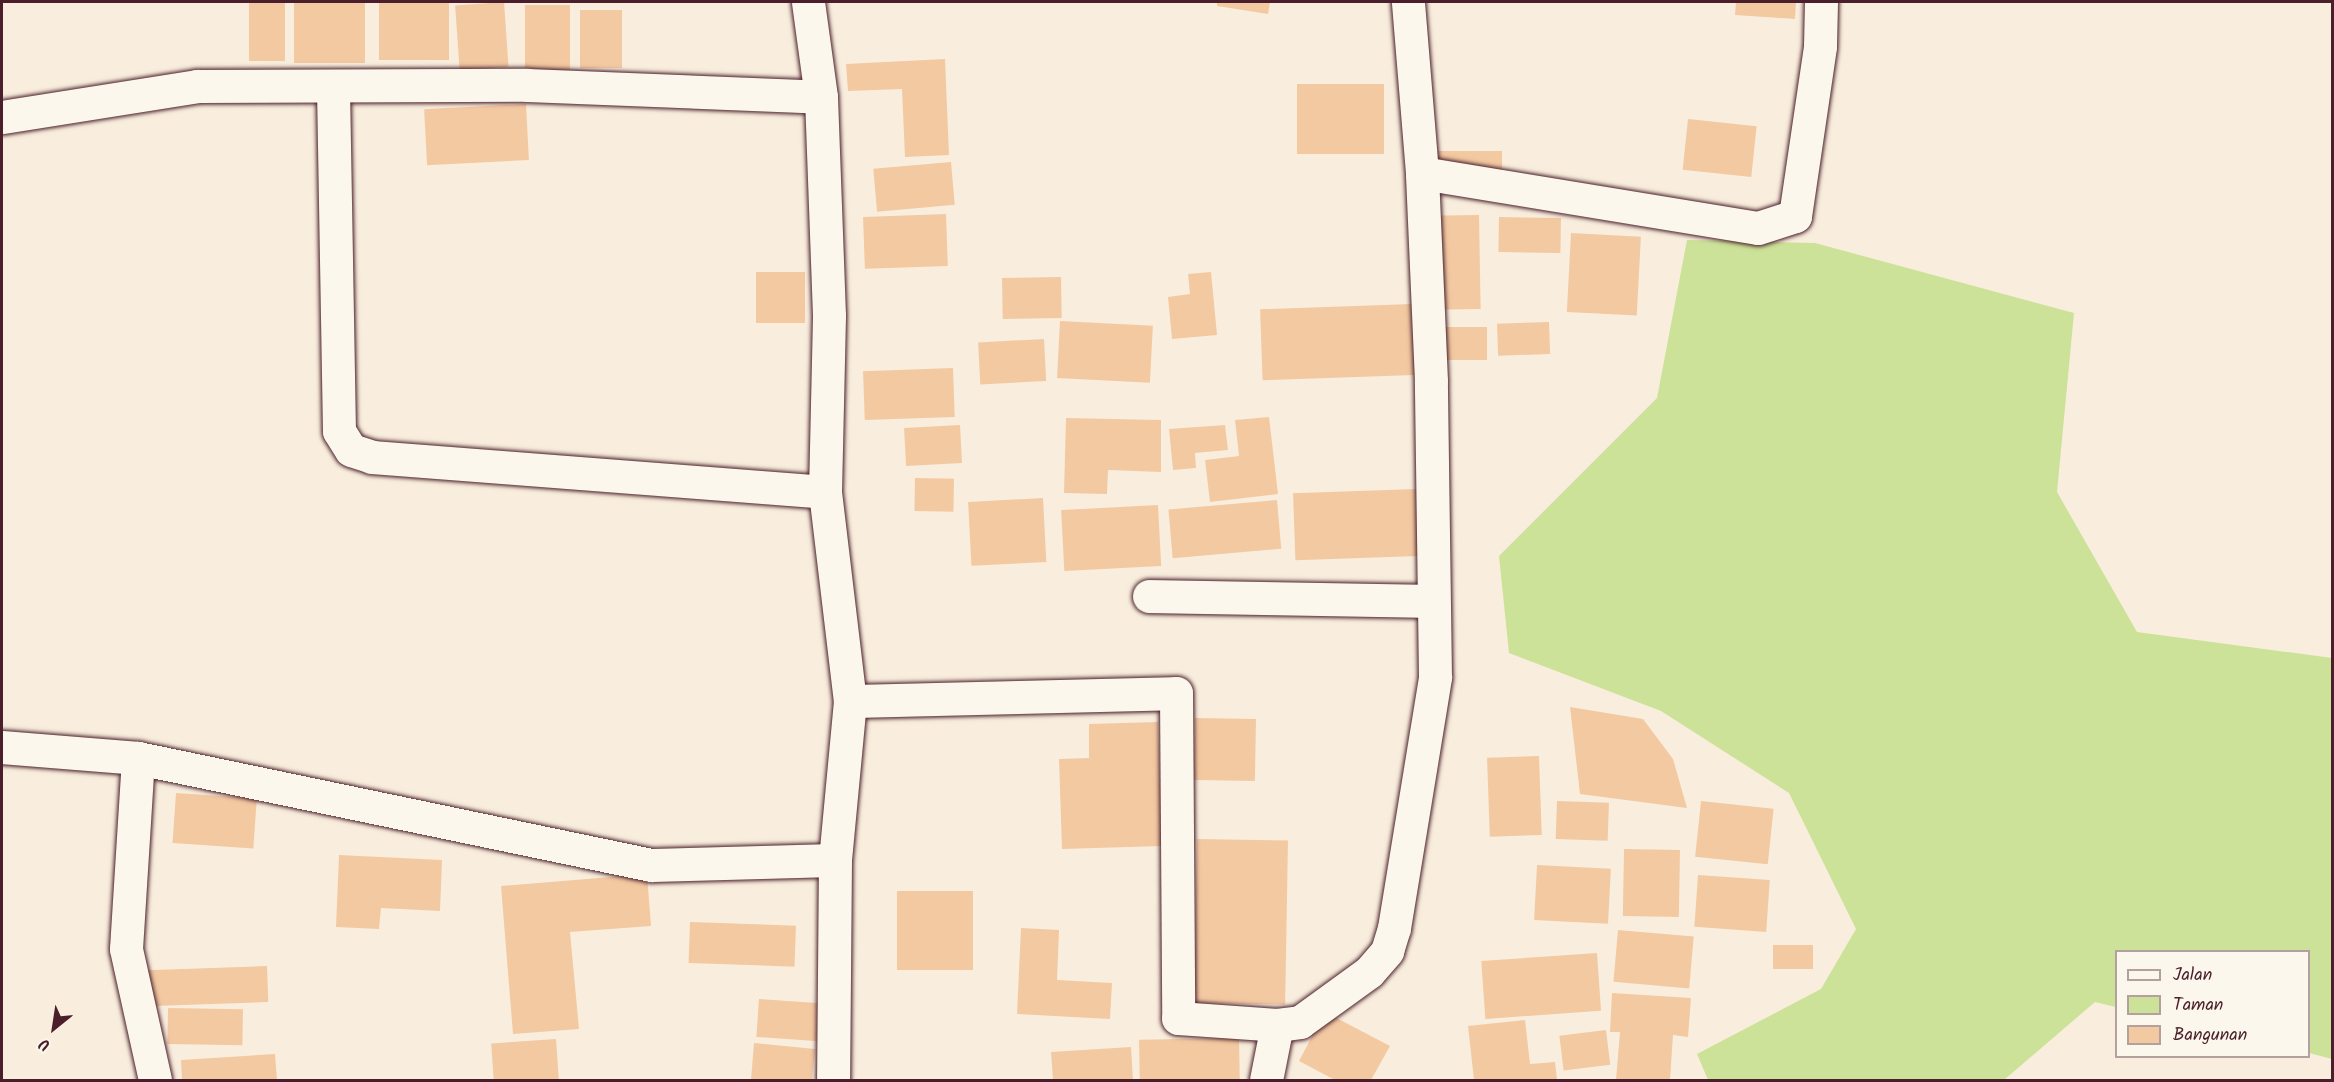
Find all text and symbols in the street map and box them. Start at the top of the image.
legend [2115,950,2310,1058]
text: Jalan [2173,961,2212,990]
text: Taman [2173,991,2223,1020]
north arrow [24,998,84,1058]
text: Bangunan [2173,1021,2247,1050]
text: U [34,1031,55,1057]

